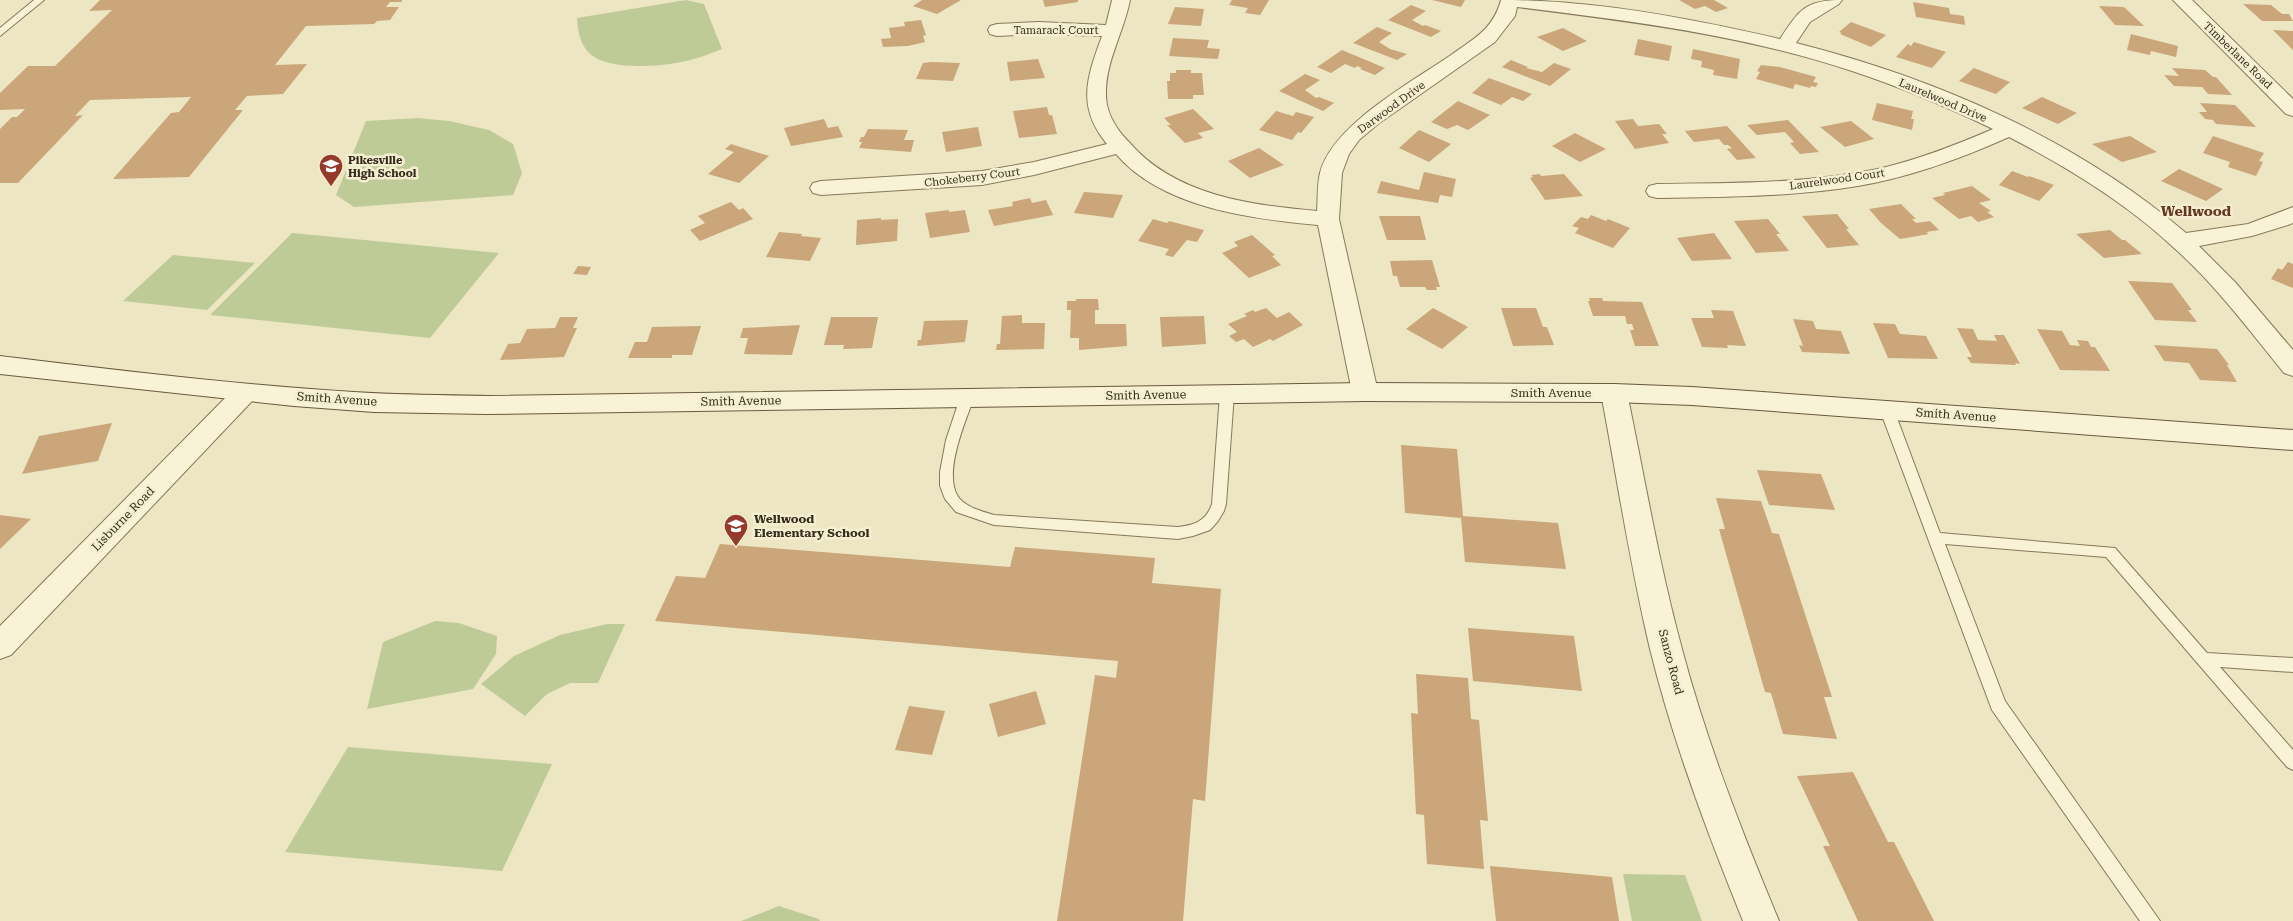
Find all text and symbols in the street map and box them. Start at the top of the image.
street label: Timberlane Road [2201,19,2275,92]
street label: Tamarack Court [1013,24,1099,37]
street label: Laurelwood Drive [1897,76,1989,125]
street label: Darwood Drive [1355,79,1428,136]
school or university icon: Pikesville High School [318,153,344,187]
place label: Pikesville High School [348,154,417,180]
street label: Chokeberry Court [923,165,1021,190]
street label: Laurelwood Court [1789,166,1886,193]
district label: Wellwood [2161,203,2232,219]
street label: Smith Avenue [1511,386,1592,400]
street label: Smith Avenue [1106,387,1187,403]
street label: Smith Avenue [296,389,378,409]
street label: Smith Avenue [701,393,782,409]
street label: Smith Avenue [1915,405,1997,425]
street label: Lisburne Road [89,484,157,554]
place label: Wellwood Elementary School [754,512,869,540]
school or university icon: Wellwood Elementary School [723,513,749,547]
street label: Sanzo Road [1656,628,1687,697]

